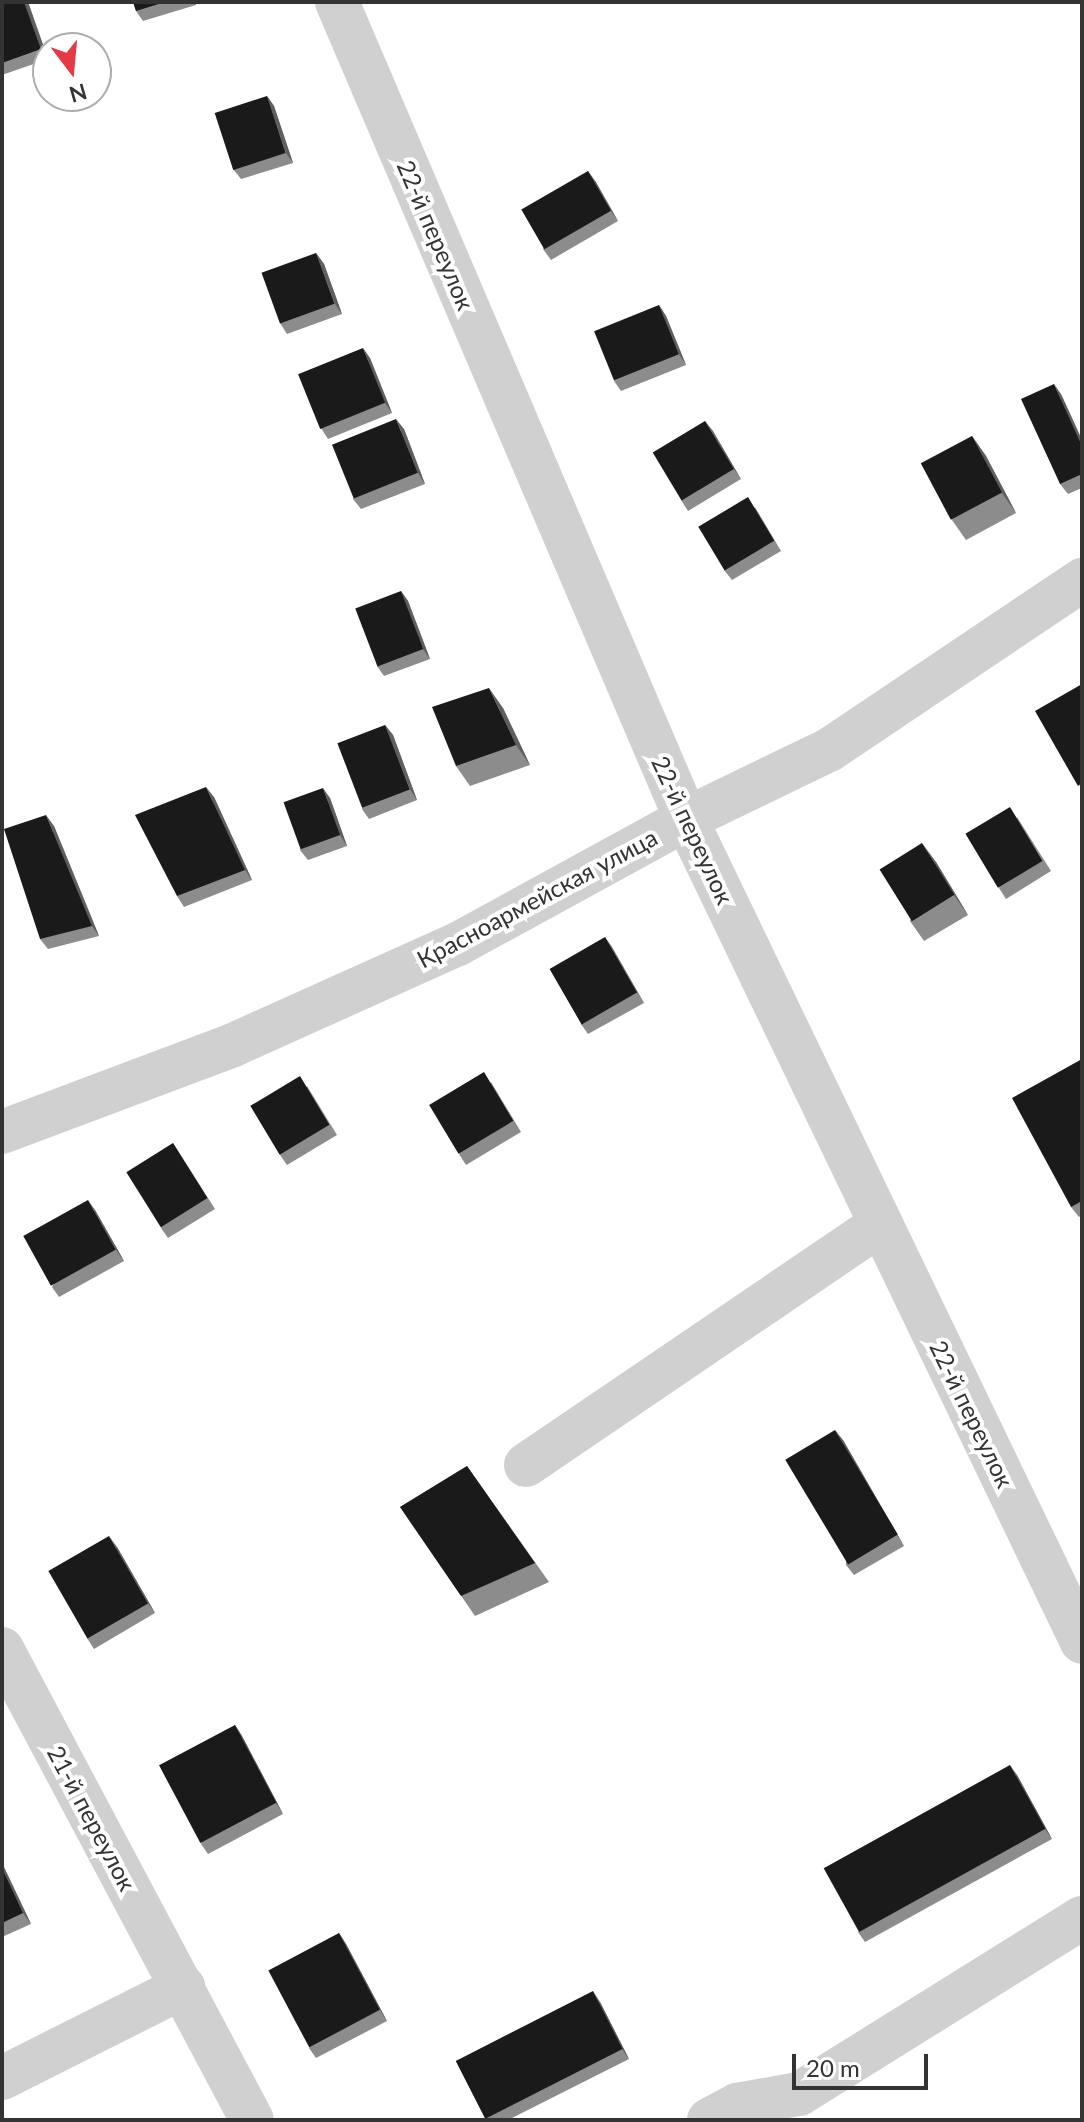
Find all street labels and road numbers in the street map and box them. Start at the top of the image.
street label: 22-й переулок [391,156,481,314]
street label: 22-й переулок [646,751,740,909]
street label: Красноармейская улица [412,822,662,974]
street label: 22-й переулок [924,1336,1020,1492]
street label: 21-й переулок [42,1741,142,1895]

